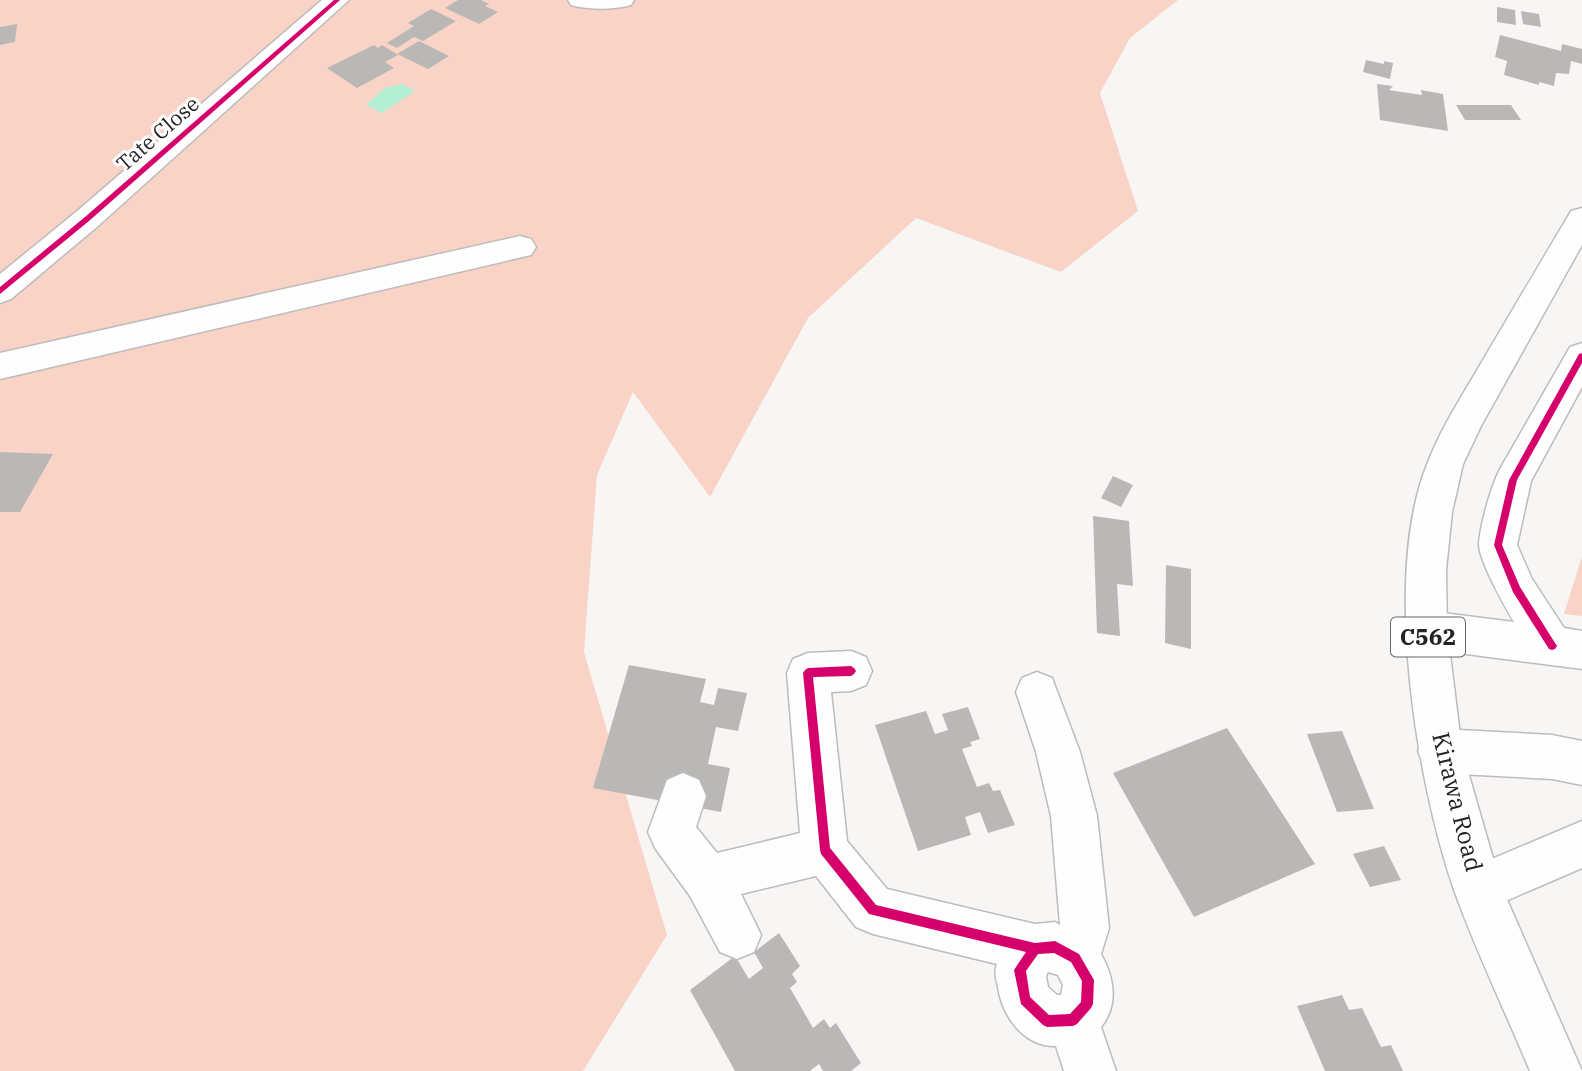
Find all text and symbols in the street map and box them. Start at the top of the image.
street label: Tate Close [110,90,205,177]
road number: C562 [1391,618,1465,656]
street label: Kirawa Road [1425,729,1491,875]

